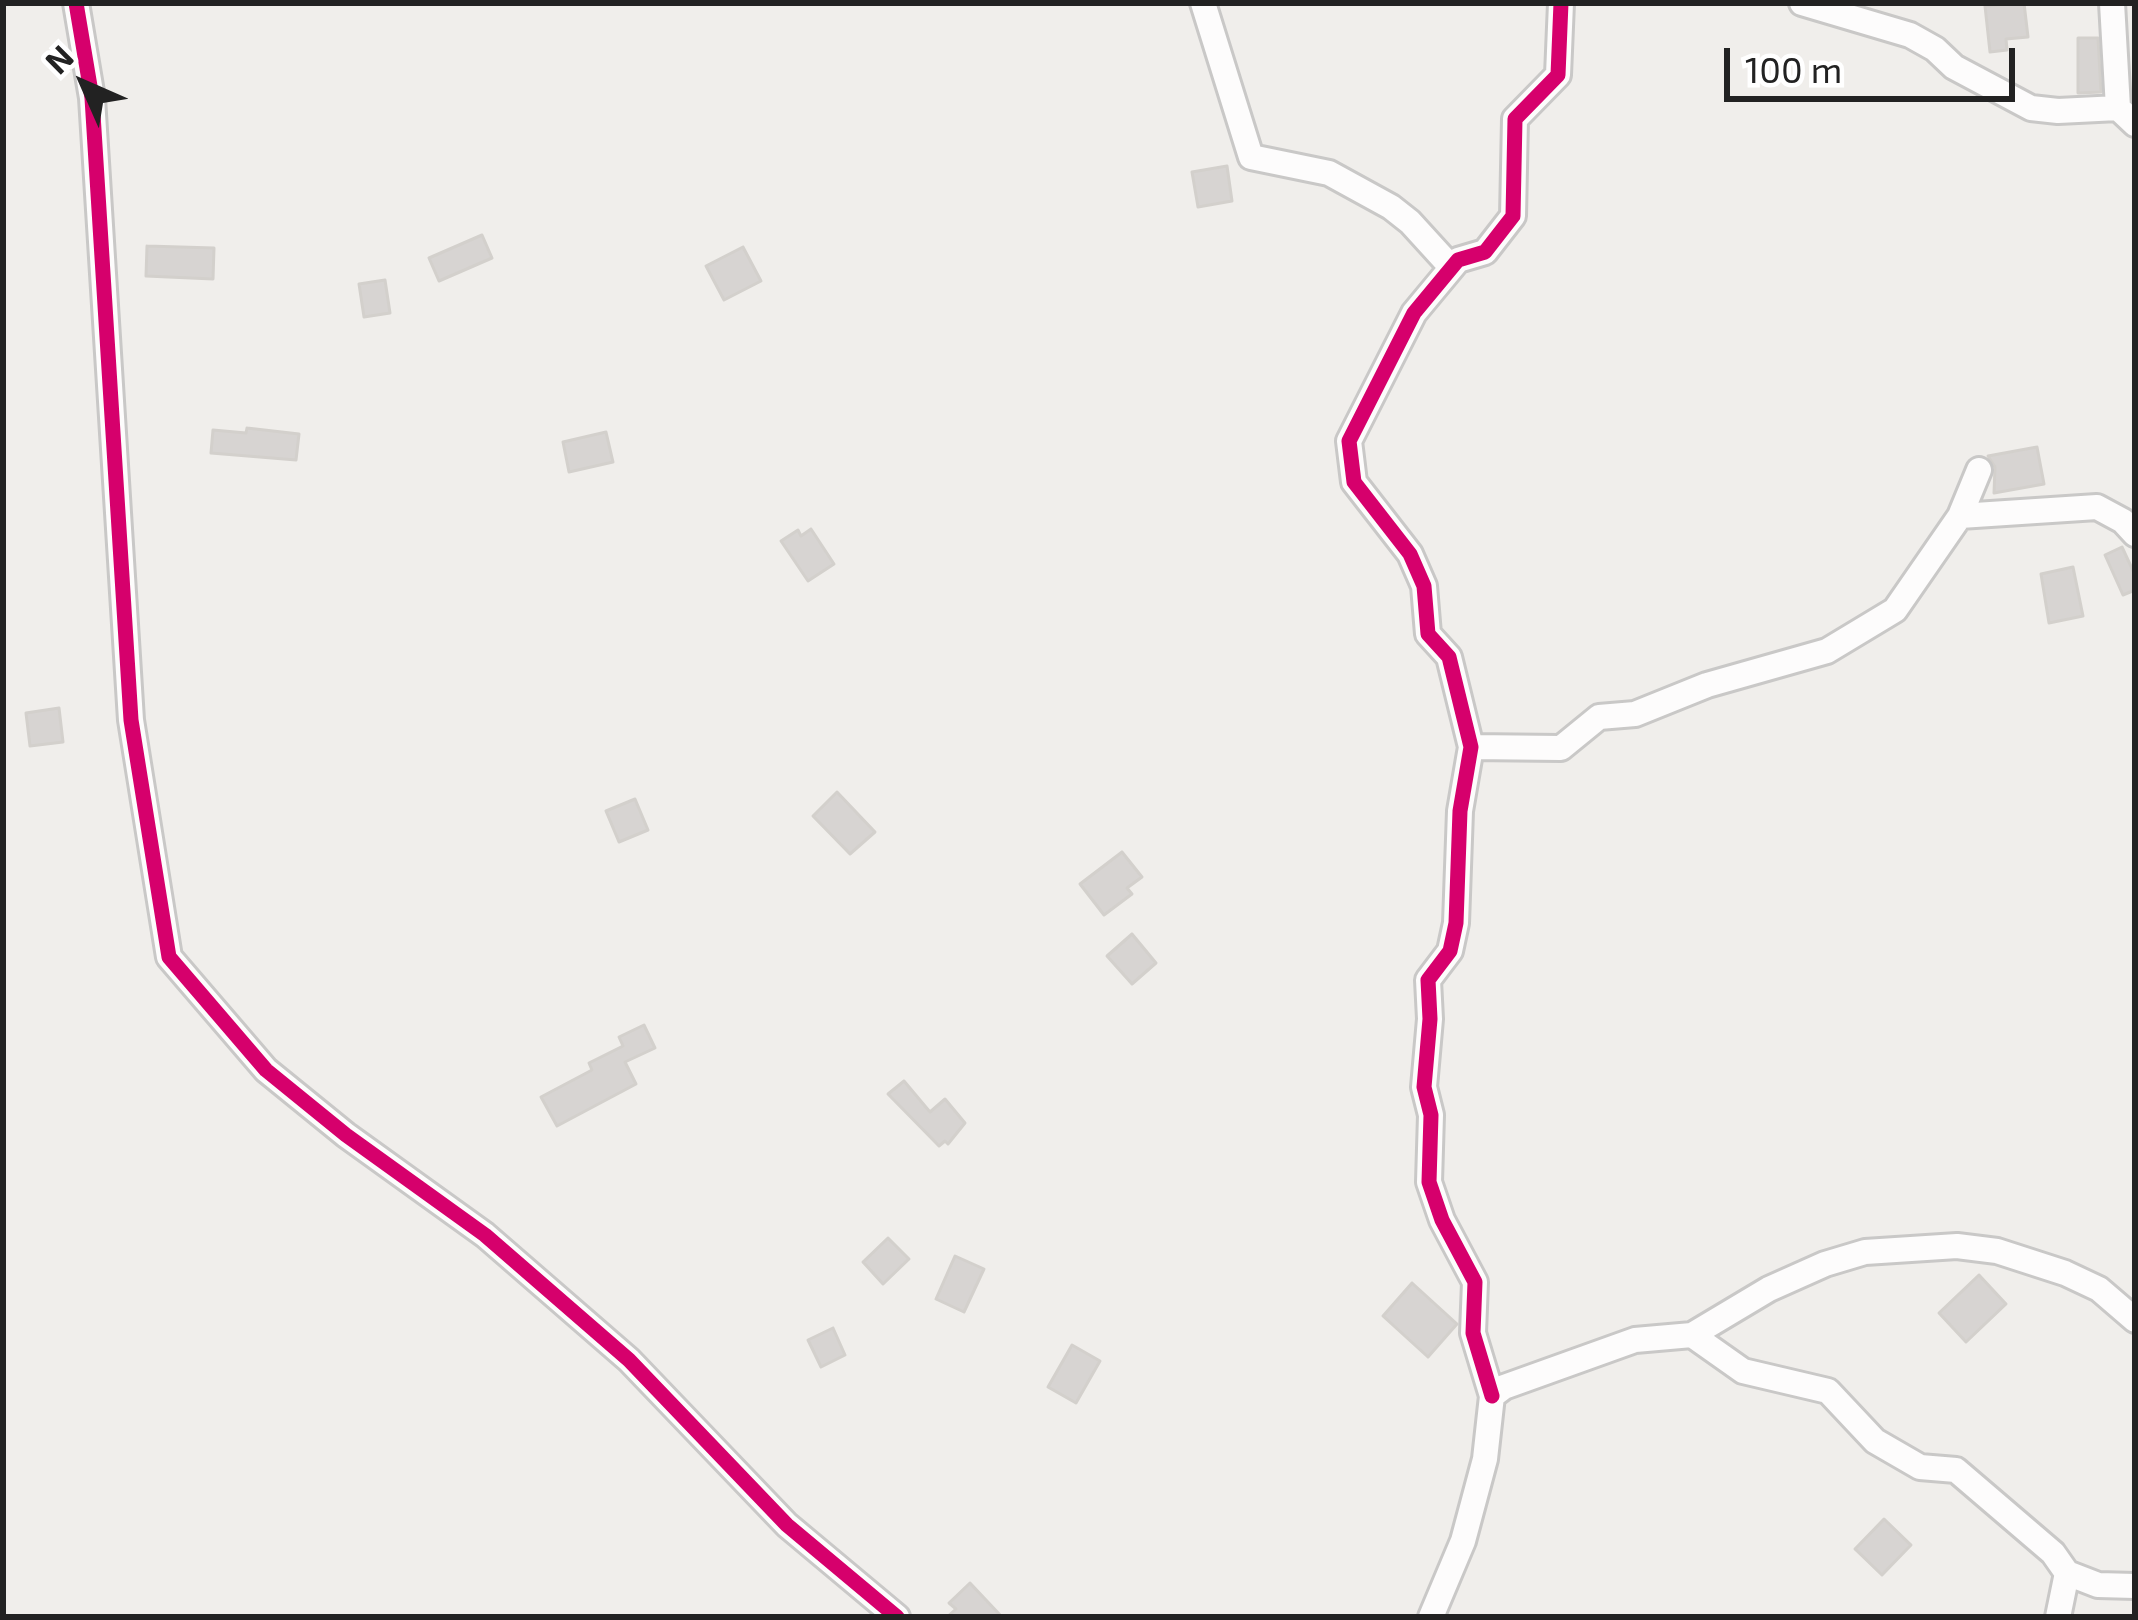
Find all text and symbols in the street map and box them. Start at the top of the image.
north arrow [24,24,144,144]
scale bar [1730,24,2021,98]
text: N [36,36,81,81]
text: 100 m [1745,47,1842,90]

